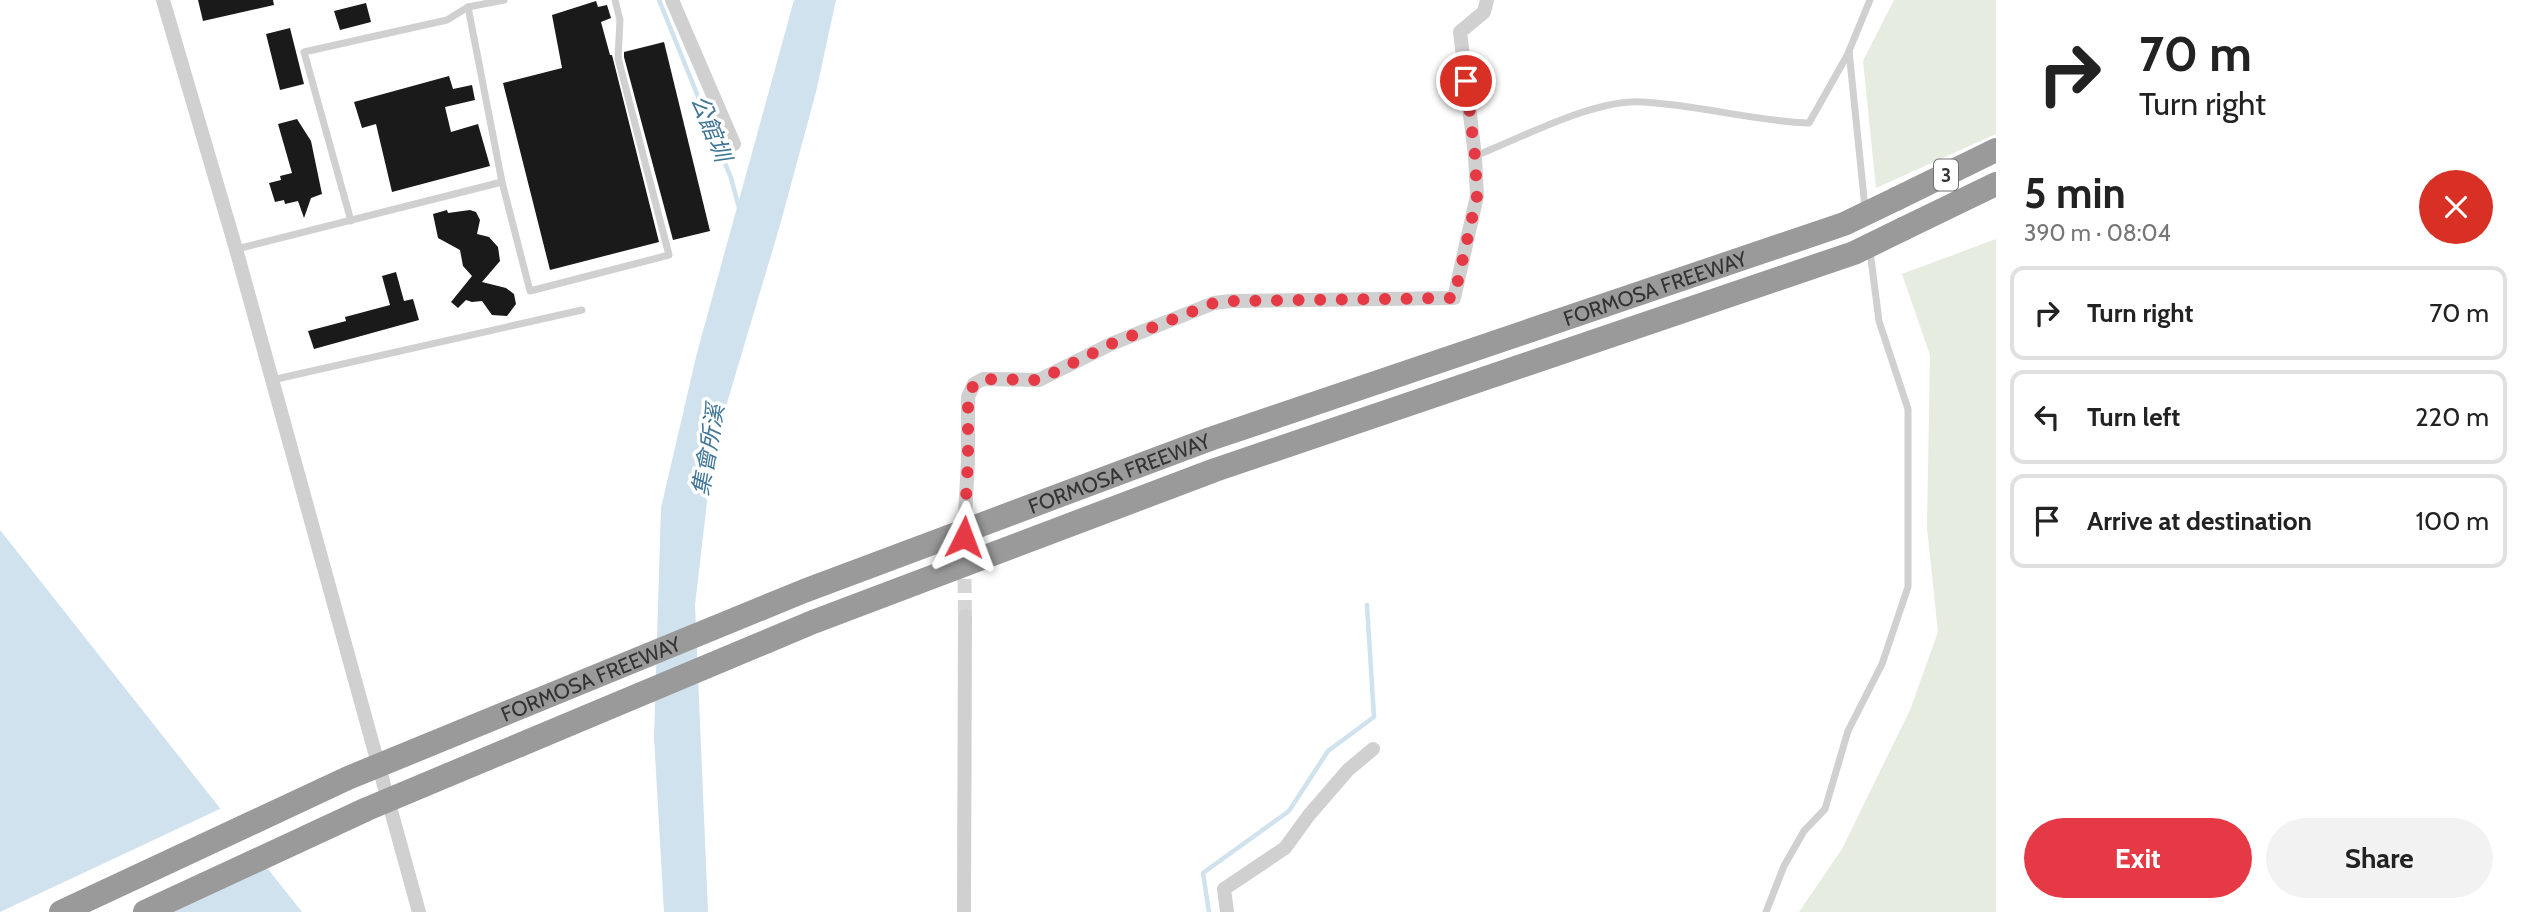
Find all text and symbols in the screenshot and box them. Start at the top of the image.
text: 70 m [2139,24,2252,83]
icon: right [2024,28,2115,119]
pin [1436,51,1496,111]
icon: arrive [1447,62,1485,100]
text: Turn right [2139,84,2266,123]
water label: 公館圳 [685,91,738,168]
road number: 3 [1934,160,1958,190]
text: 5 min [2024,167,2126,219]
button: close [2419,170,2493,244]
text: 390 m · 08:04 [2024,219,2171,247]
street label: FORMOSA FREEWAY [1560,245,1751,331]
icon: right [2028,294,2066,332]
text: Turn right [2087,297,2193,329]
text: 70 m [2429,297,2489,329]
icon: left [2028,398,2066,436]
water label: 集會所溪 [686,399,730,498]
text: Turn left [2087,401,2180,433]
text: 220 m [2415,401,2489,433]
street label: FORMOSA FREEWAY [1025,427,1214,518]
position arrow [927,500,1001,574]
icon: arrive [2028,502,2066,540]
text: Arrive at destination [2087,505,2312,537]
text: 100 m [2416,505,2489,537]
street label: FORMOSA FREEWAY [497,630,685,727]
button: Exit [2024,818,2252,898]
button: Share [2266,818,2493,898]

